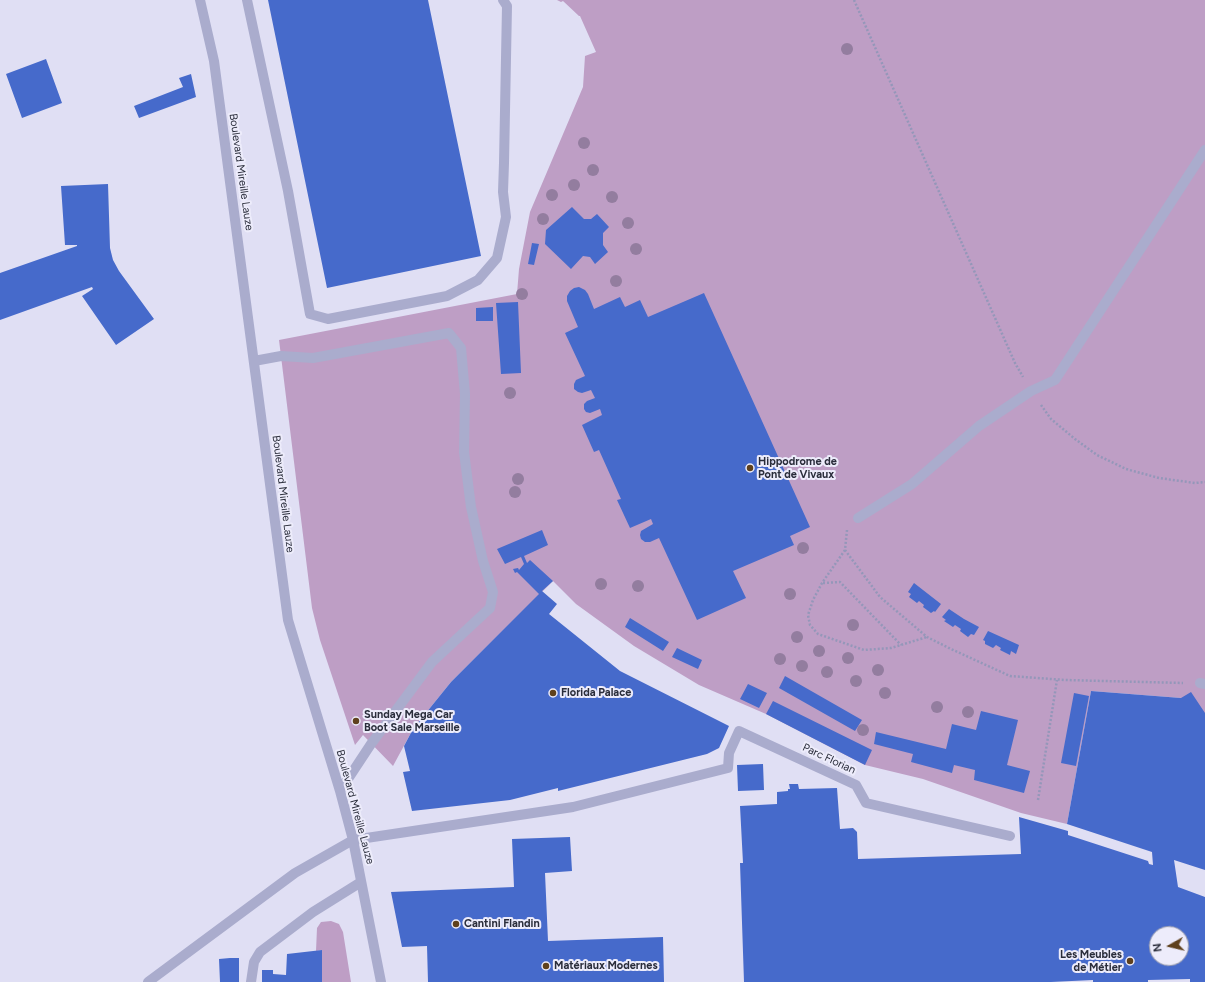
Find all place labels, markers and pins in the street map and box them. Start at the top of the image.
place label: Hippodrome de Pont de Vivaux [758,455,837,481]
marker: Hippodrome de Pont de Vivaux [745,463,755,473]
place label: Florida Palace [561,686,631,700]
marker: Florida Palace [548,688,558,698]
place label: Sunday Mega Car Boot Sale Marseille [364,708,460,734]
marker: Sunday Mega Car Boot Sale Marseille [351,716,361,726]
place label: Cantini Flandin [464,917,540,931]
marker: Cantini Flandin [451,919,461,929]
place label: Les Meubles de Métier [1060,948,1122,974]
marker: Les Meubles de Métier [1125,956,1135,966]
place label: Matériaux Modernes [554,959,658,973]
marker: Matériaux Modernes [541,961,551,971]

